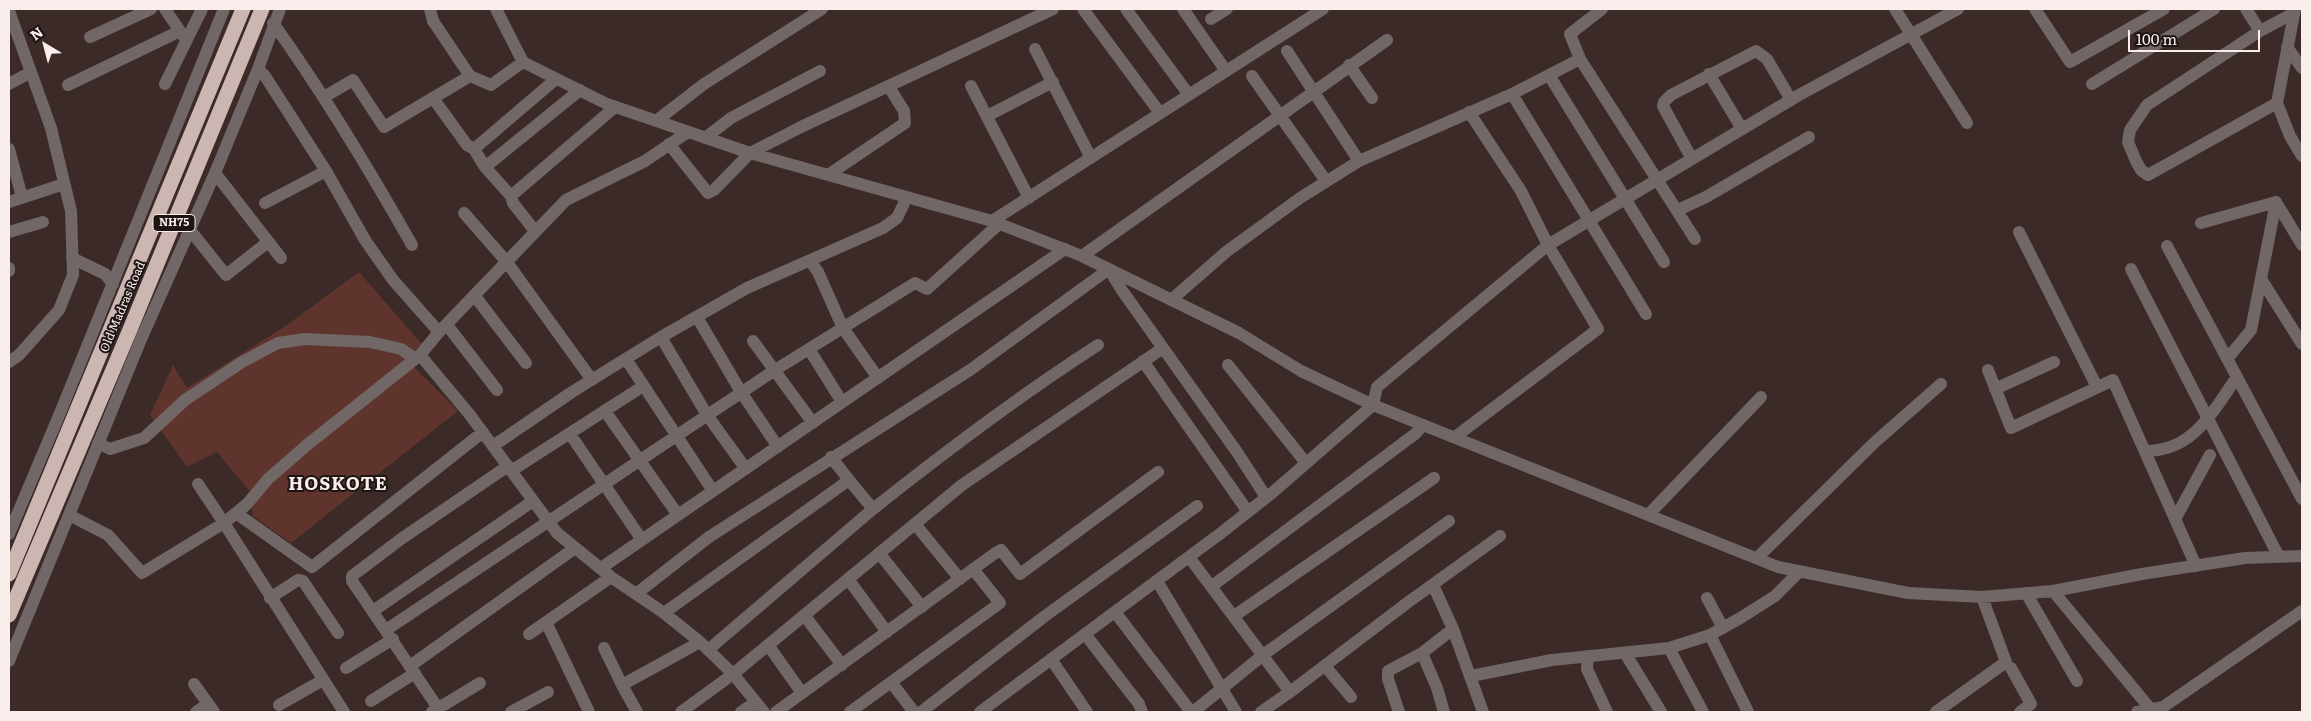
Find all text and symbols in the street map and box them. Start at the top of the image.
north arrow [20,20,70,70]
scale bar [2131,20,2264,52]
text: N [25,21,47,45]
text: 100 m [2136,27,2177,50]
road number: NH75 [153,214,195,232]
street label: Old Madras Road [97,260,149,354]
district label: HOSKOTE [287,474,389,496]

